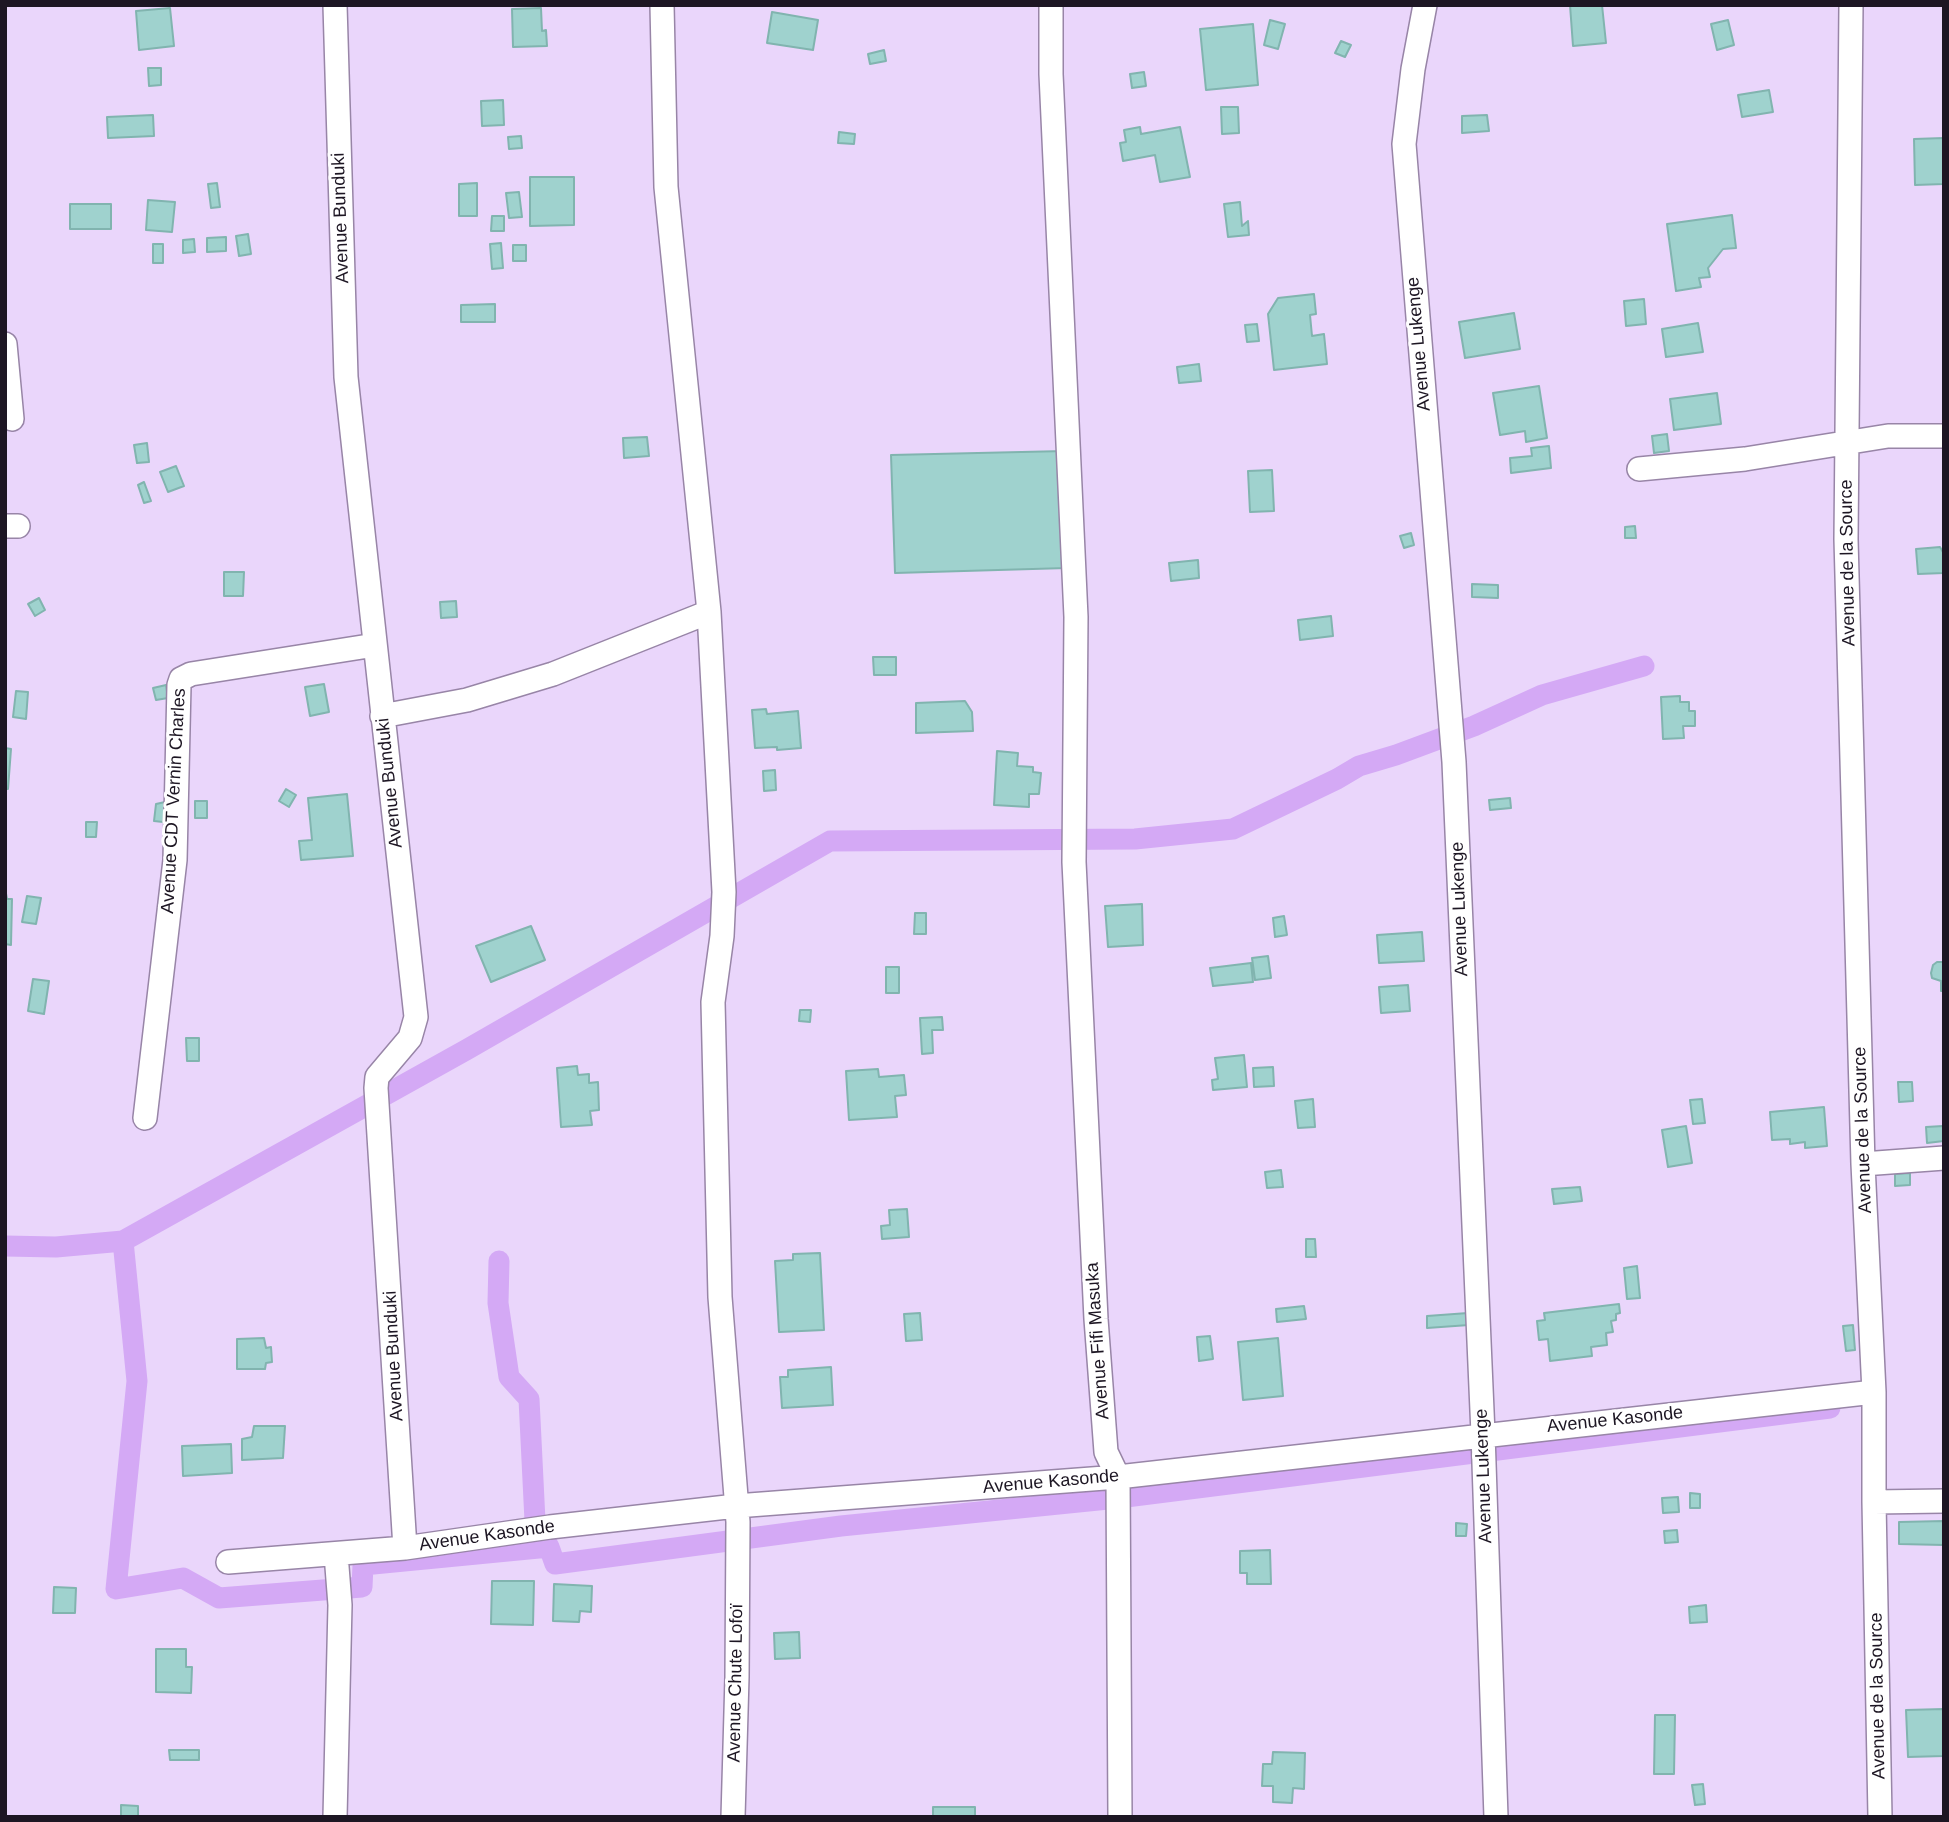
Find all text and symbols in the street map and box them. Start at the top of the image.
street label: Avenue Bunduki [328,152,354,284]
street label: Avenue Lukenge [1402,276,1436,412]
street label: Avenue de la Source [1836,479,1860,647]
street label: Avenue CDT Vernin Charles [157,688,191,914]
street label: Avenue Bunduki [372,717,408,849]
street label: Avenue Lukenge [1447,841,1473,977]
street label: Avenue de la Source [1849,1046,1877,1214]
street label: Avenue Fifi Masuka [1082,1262,1114,1420]
street label: Avenue Bunduki [380,1290,408,1422]
street label: Avenue Kasonde [1546,1402,1684,1438]
street label: Avenue Lukenge [1471,1408,1497,1544]
street label: Avenue Kasonde [982,1465,1120,1499]
street label: Avenue Kasonde [418,1516,556,1556]
street label: Avenue Chute Lofoï [724,1603,748,1763]
street label: Avenue de la Source [1866,1612,1890,1780]

